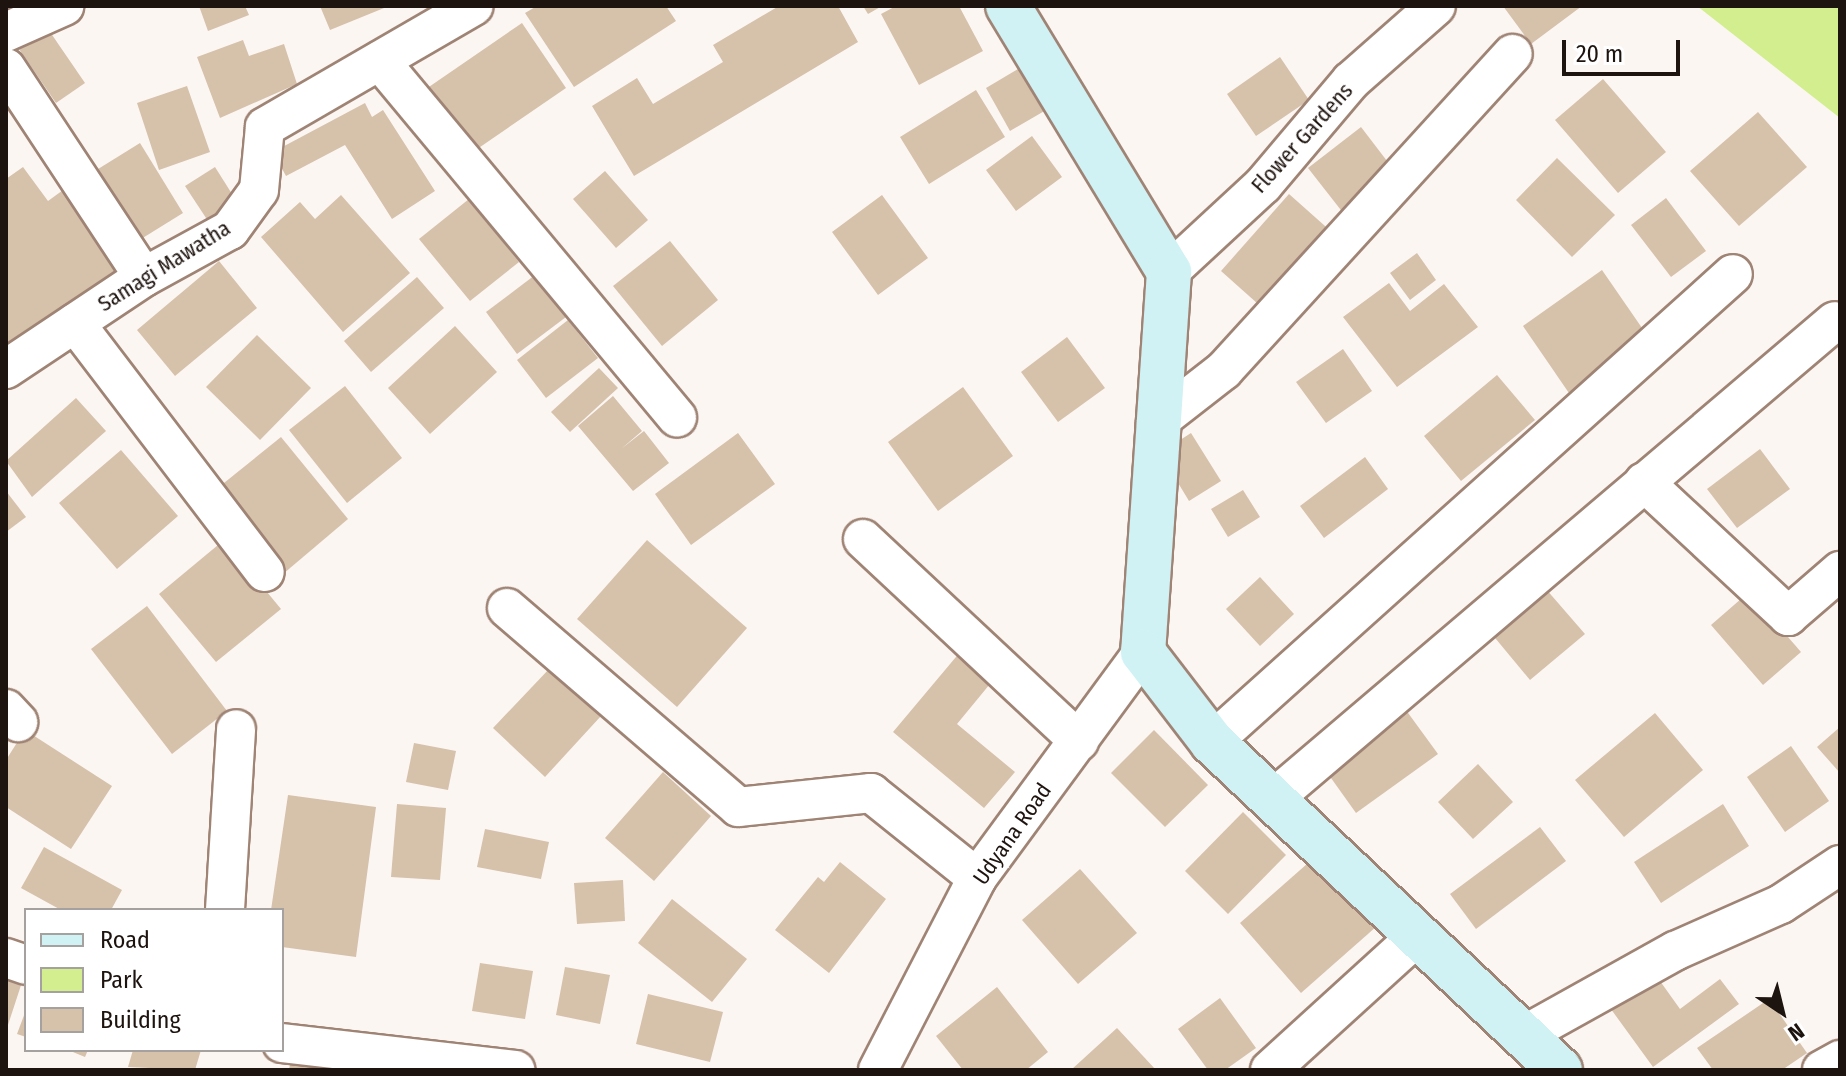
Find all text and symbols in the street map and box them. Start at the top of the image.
scale bar [1566,24,1684,74]
text: 20 m [1576,40,1623,68]
street label: Flower Gardens [1246,78,1358,198]
street label: Samagi Mawatha [93,215,235,317]
street label: Udyana Road [967,778,1057,890]
legend [24,908,284,1052]
text: Road [100,926,150,954]
text: Park [100,966,143,994]
north arrow [1742,972,1822,1052]
text: Building [100,1006,181,1034]
text: N [1783,1017,1809,1047]

